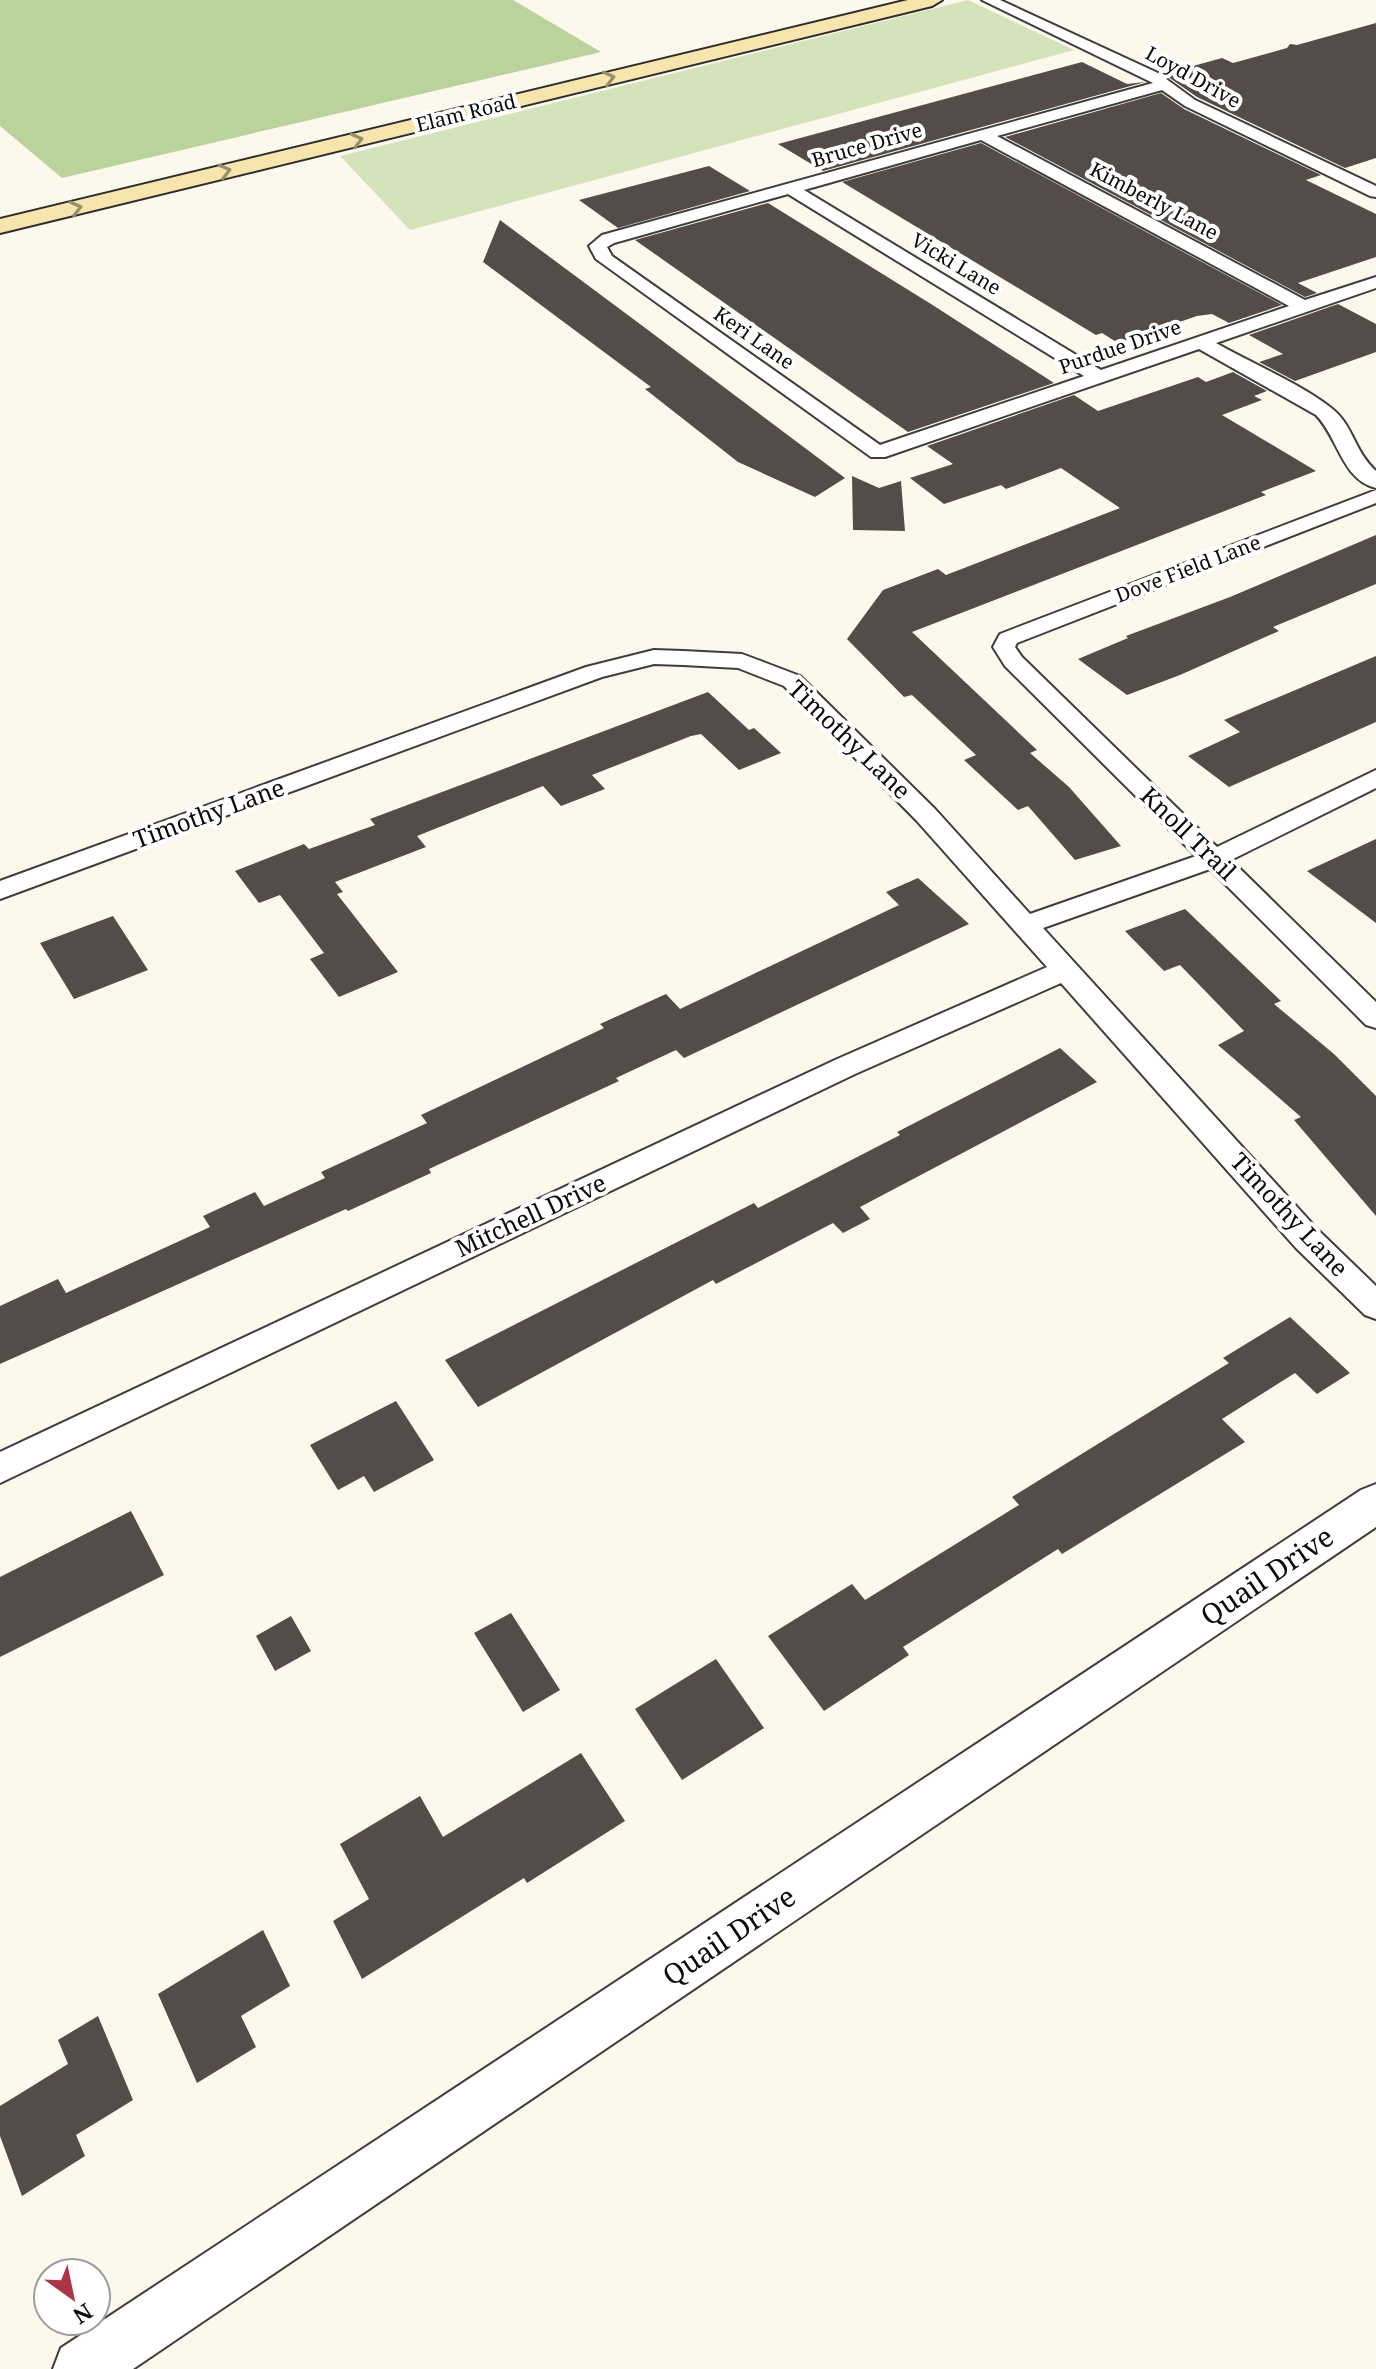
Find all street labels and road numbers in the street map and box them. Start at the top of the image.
street label: Loyd Drive [1141,39,1246,114]
street label: Elam Road [413,87,519,138]
street label: Bruce Drive [809,116,925,173]
street label: Kimberly Lane [1085,155,1223,246]
street label: Vicki Lane [906,226,1006,301]
street label: Keri Lane [709,300,800,375]
street label: Purdue Drive [1055,313,1185,380]
street label: Dove Field Lane [1111,528,1264,609]
street label: Timothy Lane [781,672,919,806]
street label: Timothy Lane [128,770,289,855]
street label: Knoll Trail [1134,779,1245,887]
street label: Timothy Lane [1224,1145,1356,1283]
street label: Mitchell Drive [450,1165,611,1264]
street label: Quail Drive [1192,1517,1340,1634]
street label: Quail Drive [654,1877,802,1994]

